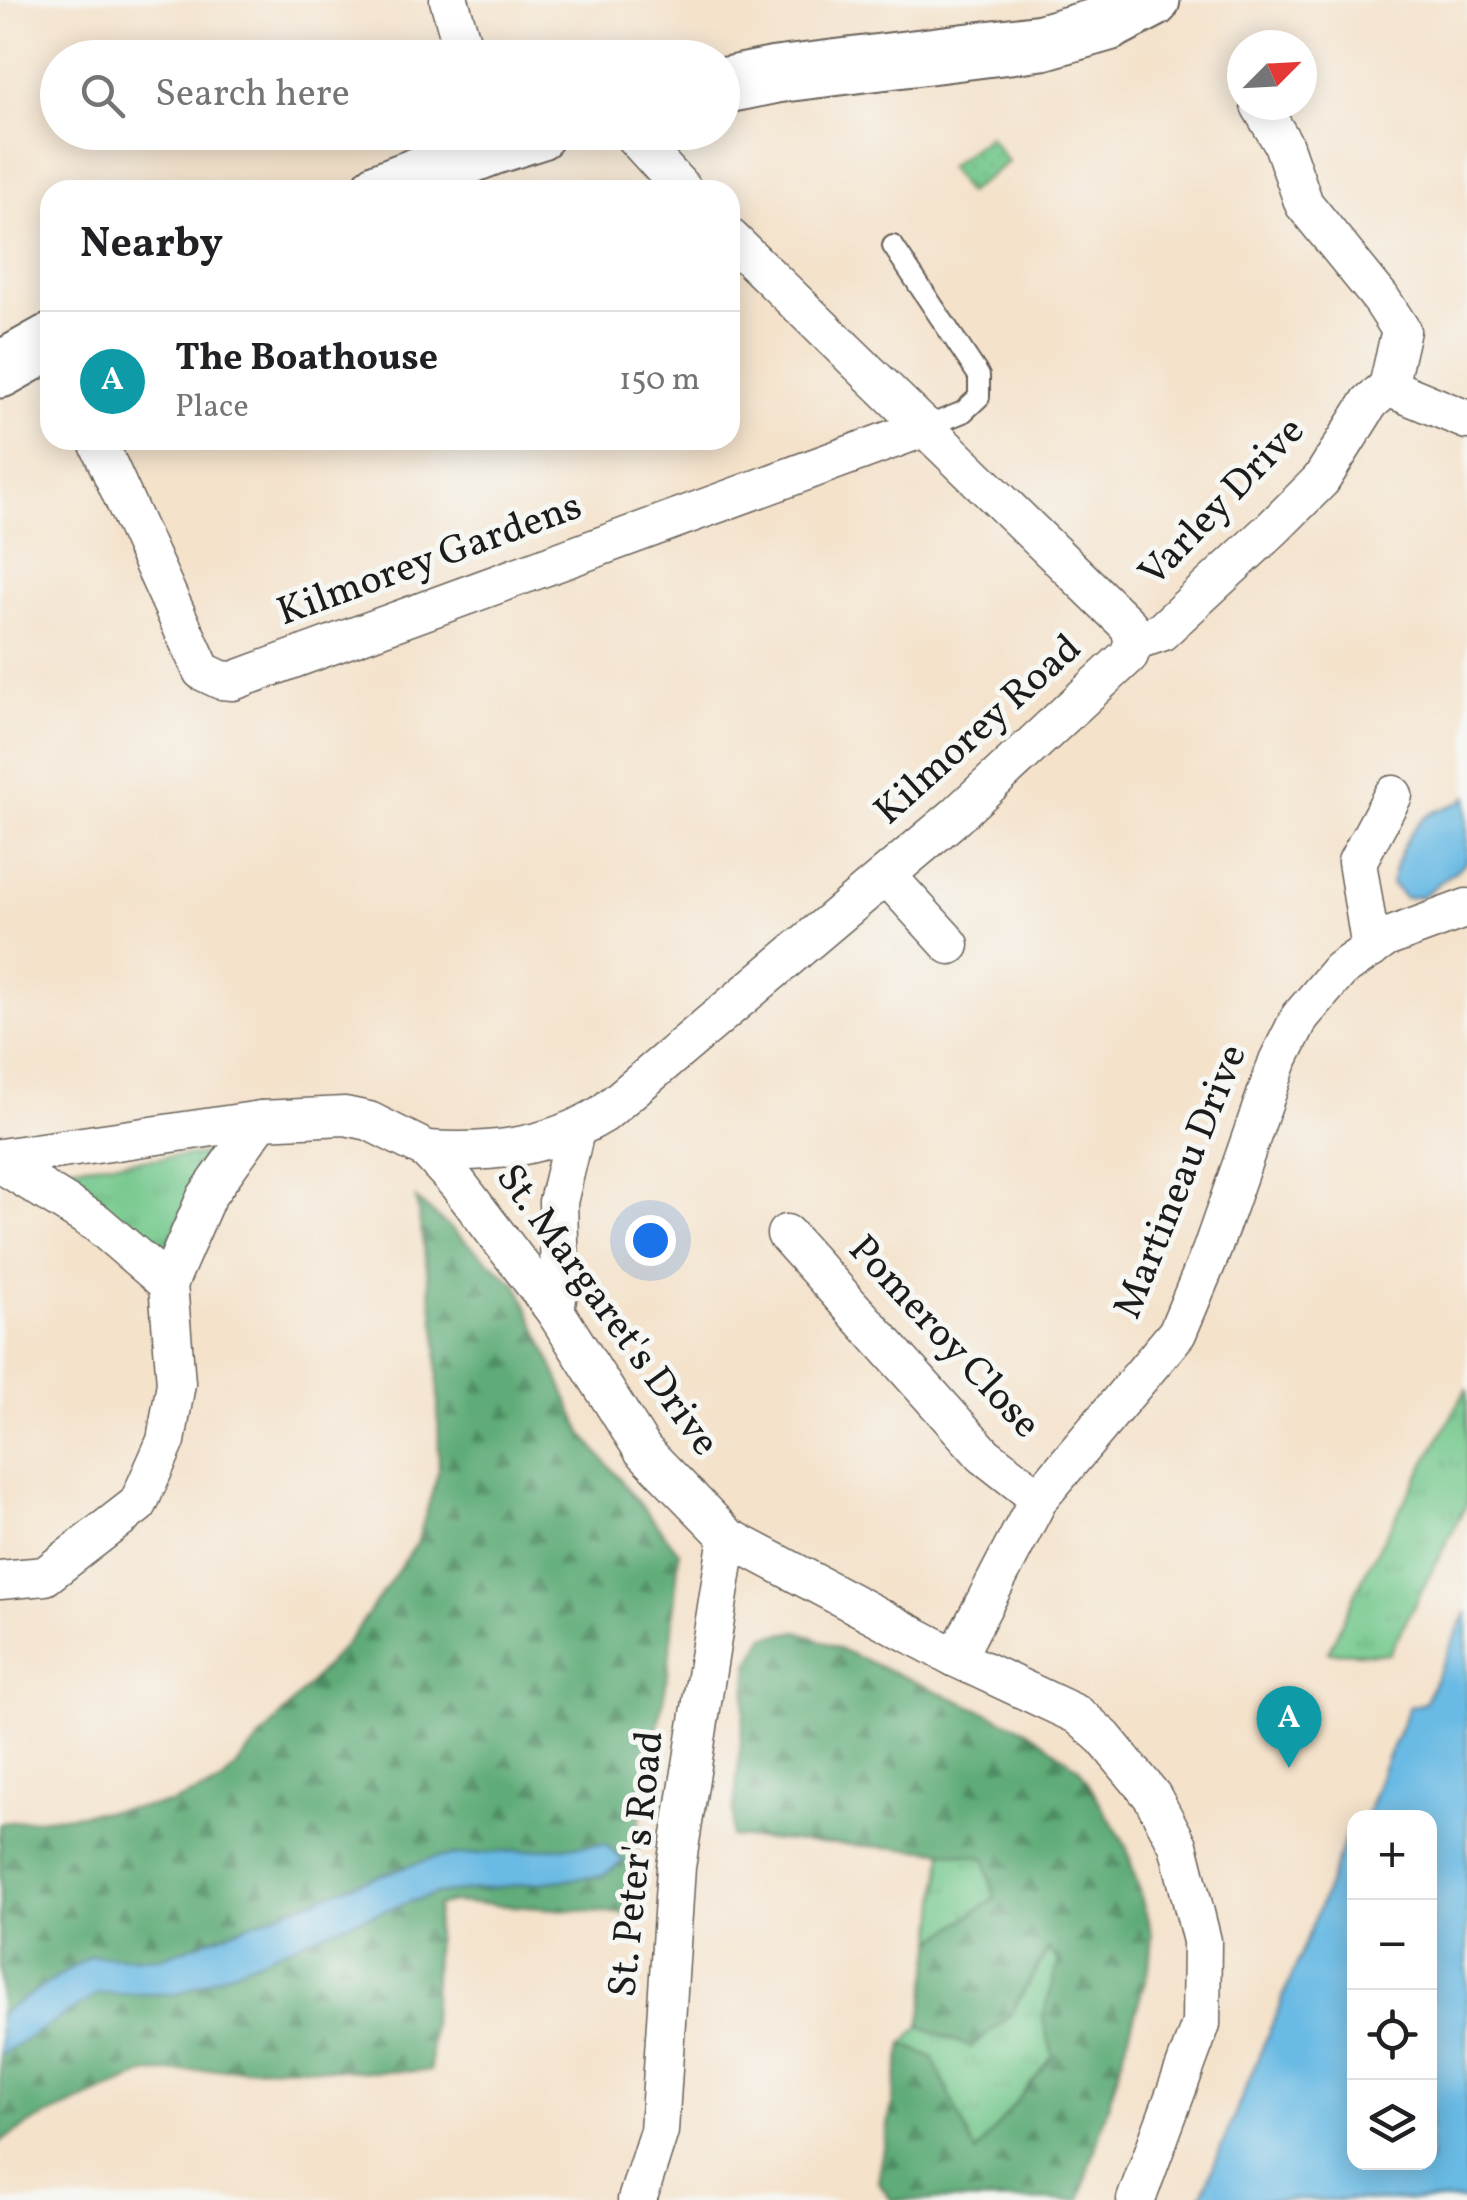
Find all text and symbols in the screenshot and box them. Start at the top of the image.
north arrow [1227,30,1317,120]
search box [40,40,740,150]
icon: search [75,68,130,123]
text: Search here [155,69,350,122]
text: Nearby [80,216,223,275]
text: The Boathouse [175,333,438,386]
text: A [101,359,124,403]
text: 150 m [619,359,700,403]
text: Place [175,386,249,430]
street label: Varley Drive [1127,405,1319,601]
street label: Kilmorey Gardens [270,480,590,642]
street label: Kilmorey Road [863,623,1095,839]
street label: Martineau Drive [1102,1037,1262,1327]
street label: St. Margaret's Drive [481,1154,731,1468]
your location [625,1215,676,1266]
street label: Pomeroy Close [834,1224,1052,1452]
pin: A [1256,1686,1322,1768]
street label: St. Peter's Road [596,1728,680,2000]
map controls [1347,1810,1437,2170]
button: + [1347,1810,1437,1900]
button: − [1347,1900,1437,1990]
button: locate [1347,1990,1437,2080]
button: layers [1347,2080,1437,2170]

